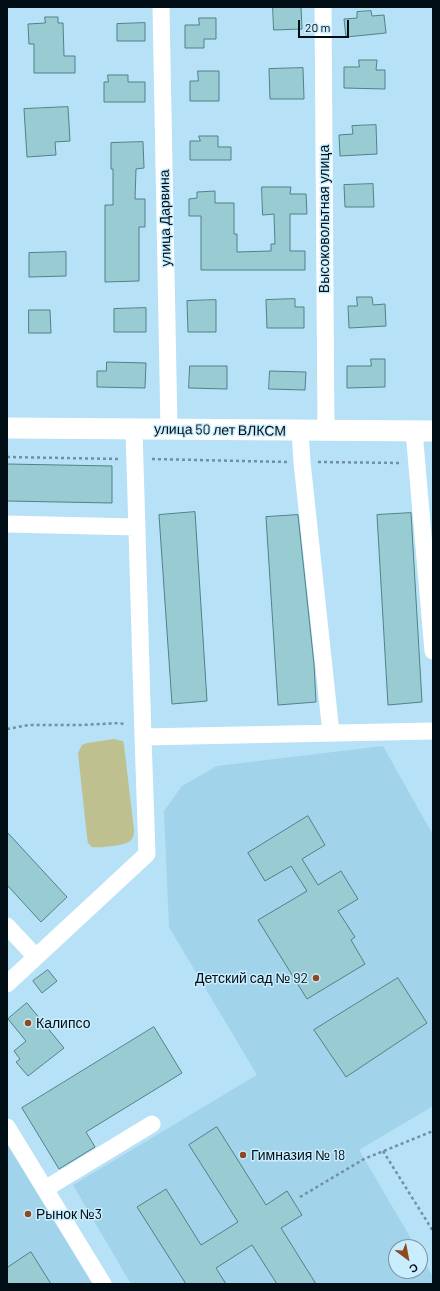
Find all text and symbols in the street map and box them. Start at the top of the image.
scale bar [300,12,351,38]
text: 20 m [305,20,331,34]
street label: Высоковольтная улица [316,145,332,293]
street label: улица Дарвина [156,169,174,267]
street label: улица 50 лет ВЛКСМ [154,420,286,440]
place label: Детский сад № 92 [195,970,308,986]
marker: Детский сад № 92 [311,973,321,983]
place label: Калипсо [36,1015,90,1031]
marker: Калипсо [23,1018,33,1028]
place label: Гимназия № 18 [251,1147,345,1163]
marker: Гимназия № 18 [238,1150,248,1160]
place label: Рынок №3 [36,1206,102,1222]
marker: Рынок №3 [23,1209,33,1219]
north arrow [388,1239,428,1279]
text: С [407,1261,421,1276]

